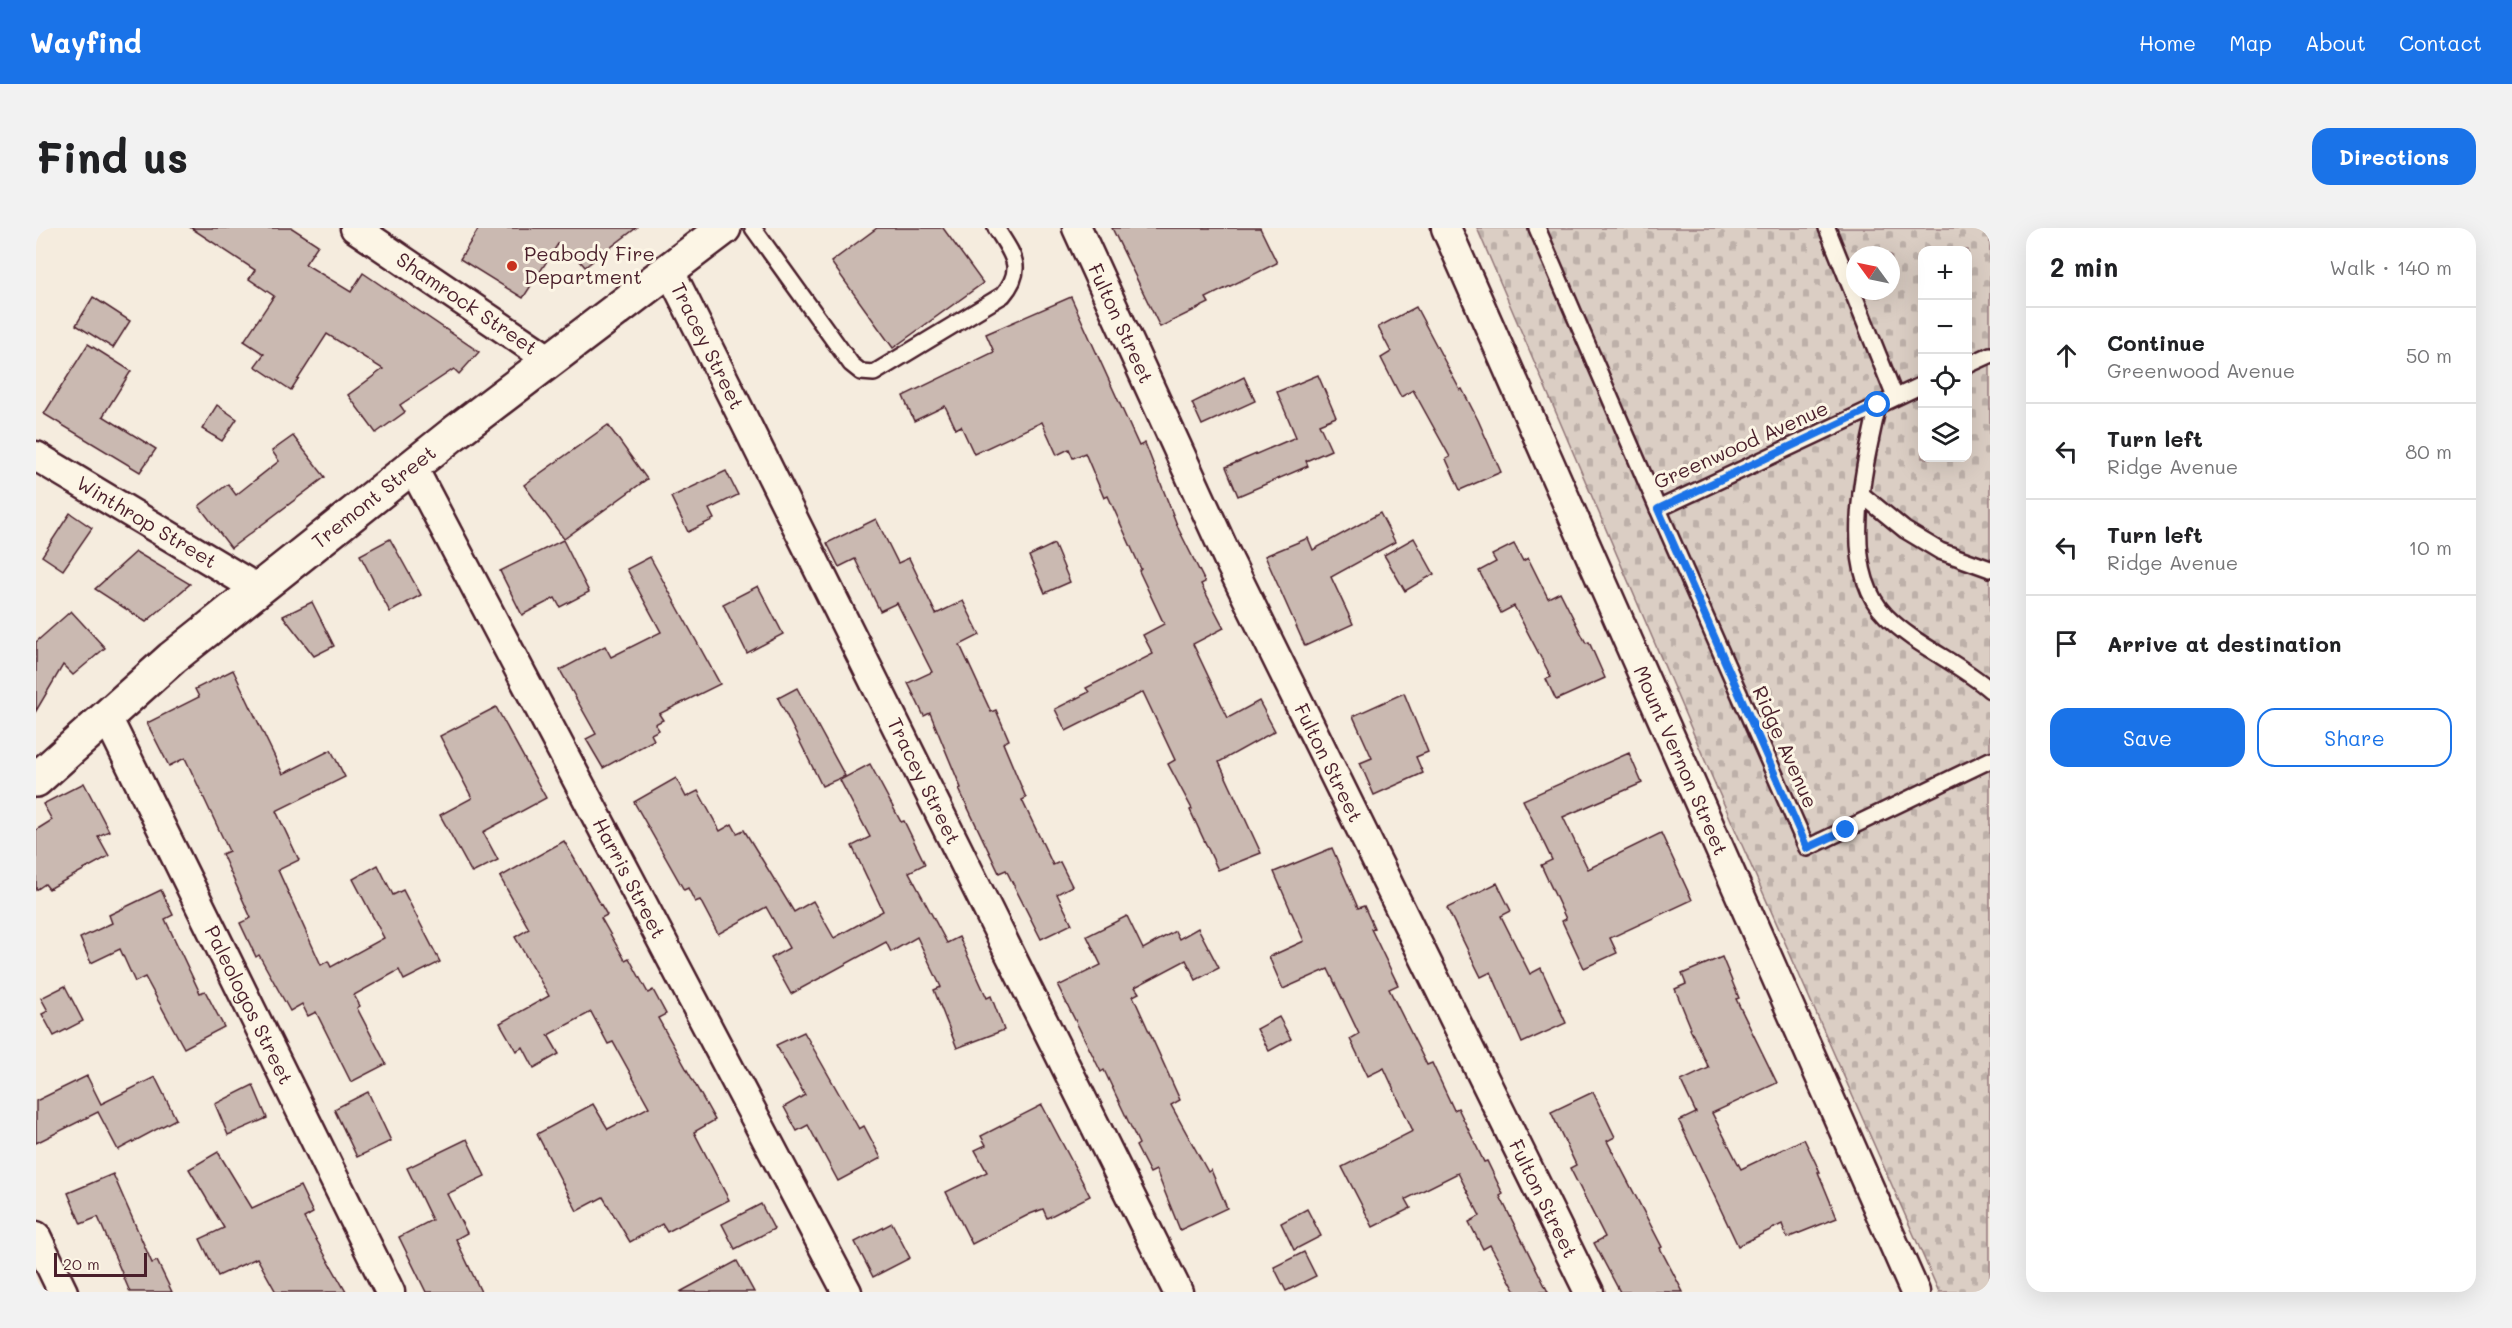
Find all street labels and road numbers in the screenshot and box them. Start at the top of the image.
street label: Shamrock Street [392,246,543,360]
street label: Fulton Street [1083,259,1160,387]
street label: Tracey Street [666,278,751,413]
street label: Greenwood Avenue [1649,394,1832,494]
street label: Tremont Street [306,439,441,554]
street label: Winthrop Street [72,469,222,574]
street label: Mount Vernon Street [1629,661,1735,859]
street label: Ridge Avenue [1747,681,1824,812]
street label: Fulton Street [1289,699,1369,826]
street label: Tracey Street [882,713,967,848]
street label: Harris Street [588,813,672,943]
street label: Paleologos Street [200,921,300,1088]
street label: Fulton Street [1504,1135,1584,1262]

